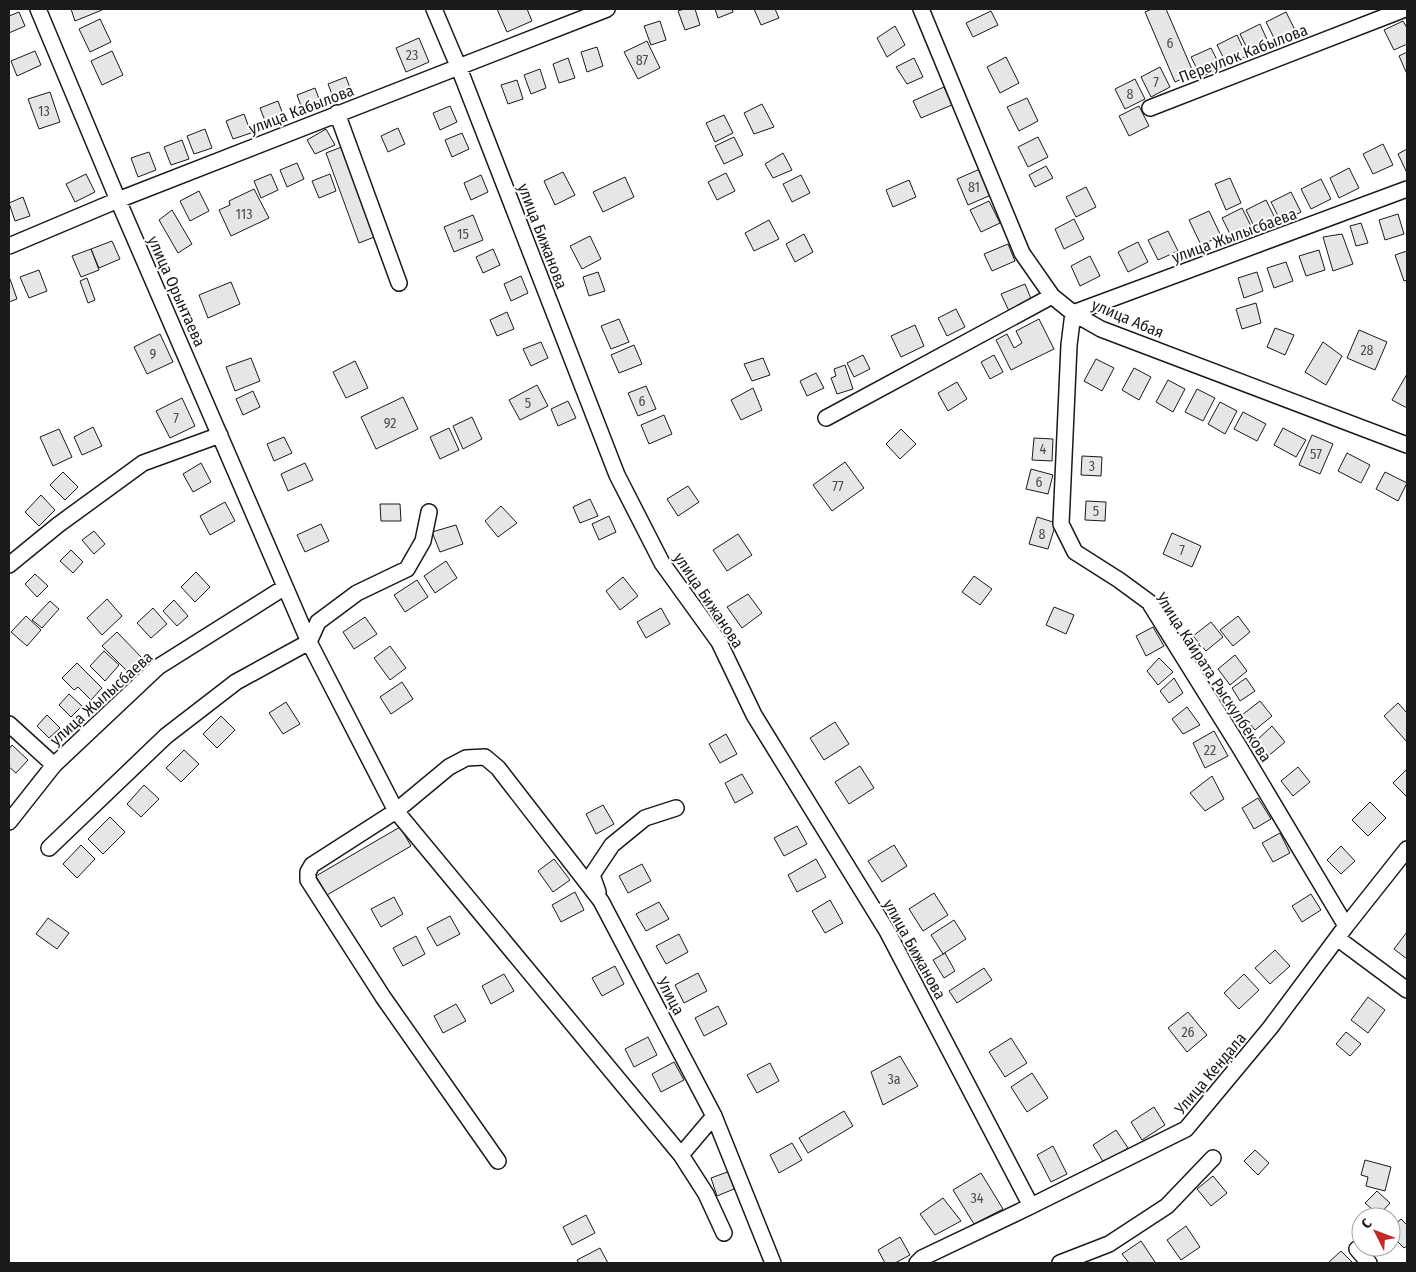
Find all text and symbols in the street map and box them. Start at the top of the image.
street label: Переулок Кабылова [1176,20,1310,87]
house number: 6 [1167,35,1174,52]
house number: 23 [406,47,418,64]
house number: 87 [636,52,649,69]
house number: 7 [1153,74,1159,91]
street label: улица Кабылова [246,81,357,138]
house number: 8 [1127,86,1134,103]
house number: 13 [38,103,50,120]
house number: 81 [968,179,980,196]
street label: улица Бижанова [514,181,571,292]
street label: улица Жылысбаева [1169,204,1299,267]
house number: 113 [235,206,253,223]
house number: 15 [457,226,469,243]
street label: улица Орынтаева [144,233,209,350]
street label: улица Абая [1089,295,1167,342]
house number: 28 [1360,342,1374,359]
house number: 9 [150,346,157,363]
house number: 6 [639,393,646,410]
house number: 5 [525,395,531,412]
house number: 7 [173,410,179,427]
house number: 92 [384,415,396,432]
house number: 4 [1040,441,1047,458]
house number: 57 [1310,446,1322,463]
house number: 3 [1089,458,1095,475]
house number: 6 [1036,474,1043,491]
house number: 77 [832,478,844,495]
house number: 5 [1093,503,1099,520]
house number: 8 [1039,526,1046,543]
house number: 7 [1179,542,1185,559]
street label: улица Бижанова [670,549,748,652]
street label: Улица Кайрата Рыскулбекова [1151,588,1276,766]
street label: улица Жылысбаева [46,647,157,749]
house number: 22 [1204,742,1216,759]
street label: улица Бижанова [879,896,950,1003]
street label: Улица [652,973,688,1019]
house number: 26 [1181,1024,1195,1041]
street label: Улица Кендала [1170,1029,1250,1119]
house number: 3а [887,1071,901,1088]
house number: 34 [970,1190,984,1207]
north arrow [1351,1207,1401,1257]
text: С [1358,1215,1376,1232]

